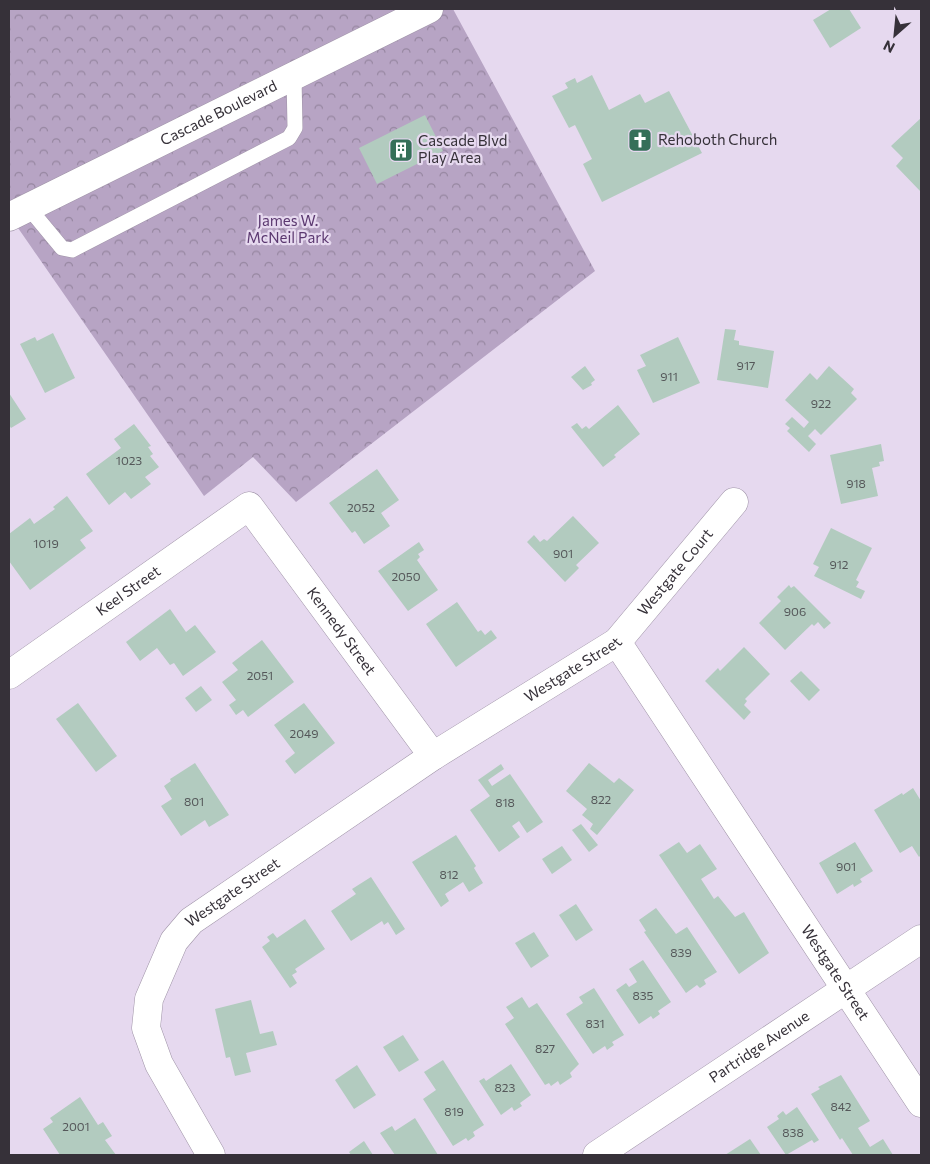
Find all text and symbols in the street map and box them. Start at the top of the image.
north arrow [870,10,920,60]
text: N [880,37,897,57]
street label: Cascade Boulevard [157,76,280,149]
church icon: Rehoboth Church [627,127,653,153]
place label: Rehoboth Church [658,130,777,148]
place label: Cascade Blvd Play Area [418,131,507,166]
building icon: Cascade Blvd Play Area [388,137,414,163]
park label: James W. McNeil Park [247,211,329,246]
house number: 917 [737,358,755,372]
house number: 911 [660,369,678,383]
house number: 922 [811,396,832,410]
house number: 1023 [116,453,142,467]
house number: 918 [846,476,866,490]
house number: 2052 [347,500,375,514]
street label: Westgate Court [633,524,716,619]
house number: 1019 [33,536,59,550]
house number: 901 [553,546,573,560]
house number: 912 [829,557,849,571]
street label: Keel Street [92,561,163,619]
house number: 2050 [391,569,421,583]
street label: Kennedy Street [304,583,380,678]
house number: 906 [784,604,806,618]
street label: Westgate Street [521,633,625,705]
house number: 2051 [247,668,273,682]
house number: 2049 [290,726,318,740]
house number: 822 [591,792,612,806]
house number: 801 [184,794,204,808]
house number: 818 [495,795,515,809]
street label: Westgate Street [181,853,283,930]
house number: 901 [836,859,856,873]
house number: 812 [439,867,459,881]
street label: Westgate Street [798,921,874,1023]
house number: 839 [670,945,692,959]
house number: 835 [633,988,654,1002]
street label: Partridge Avenue [705,1006,812,1086]
house number: 831 [585,1016,605,1030]
house number: 827 [535,1041,555,1055]
house number: 823 [495,1080,516,1094]
house number: 842 [831,1099,852,1113]
house number: 819 [444,1104,464,1118]
house number: 2001 [62,1119,90,1133]
house number: 838 [782,1125,804,1139]

